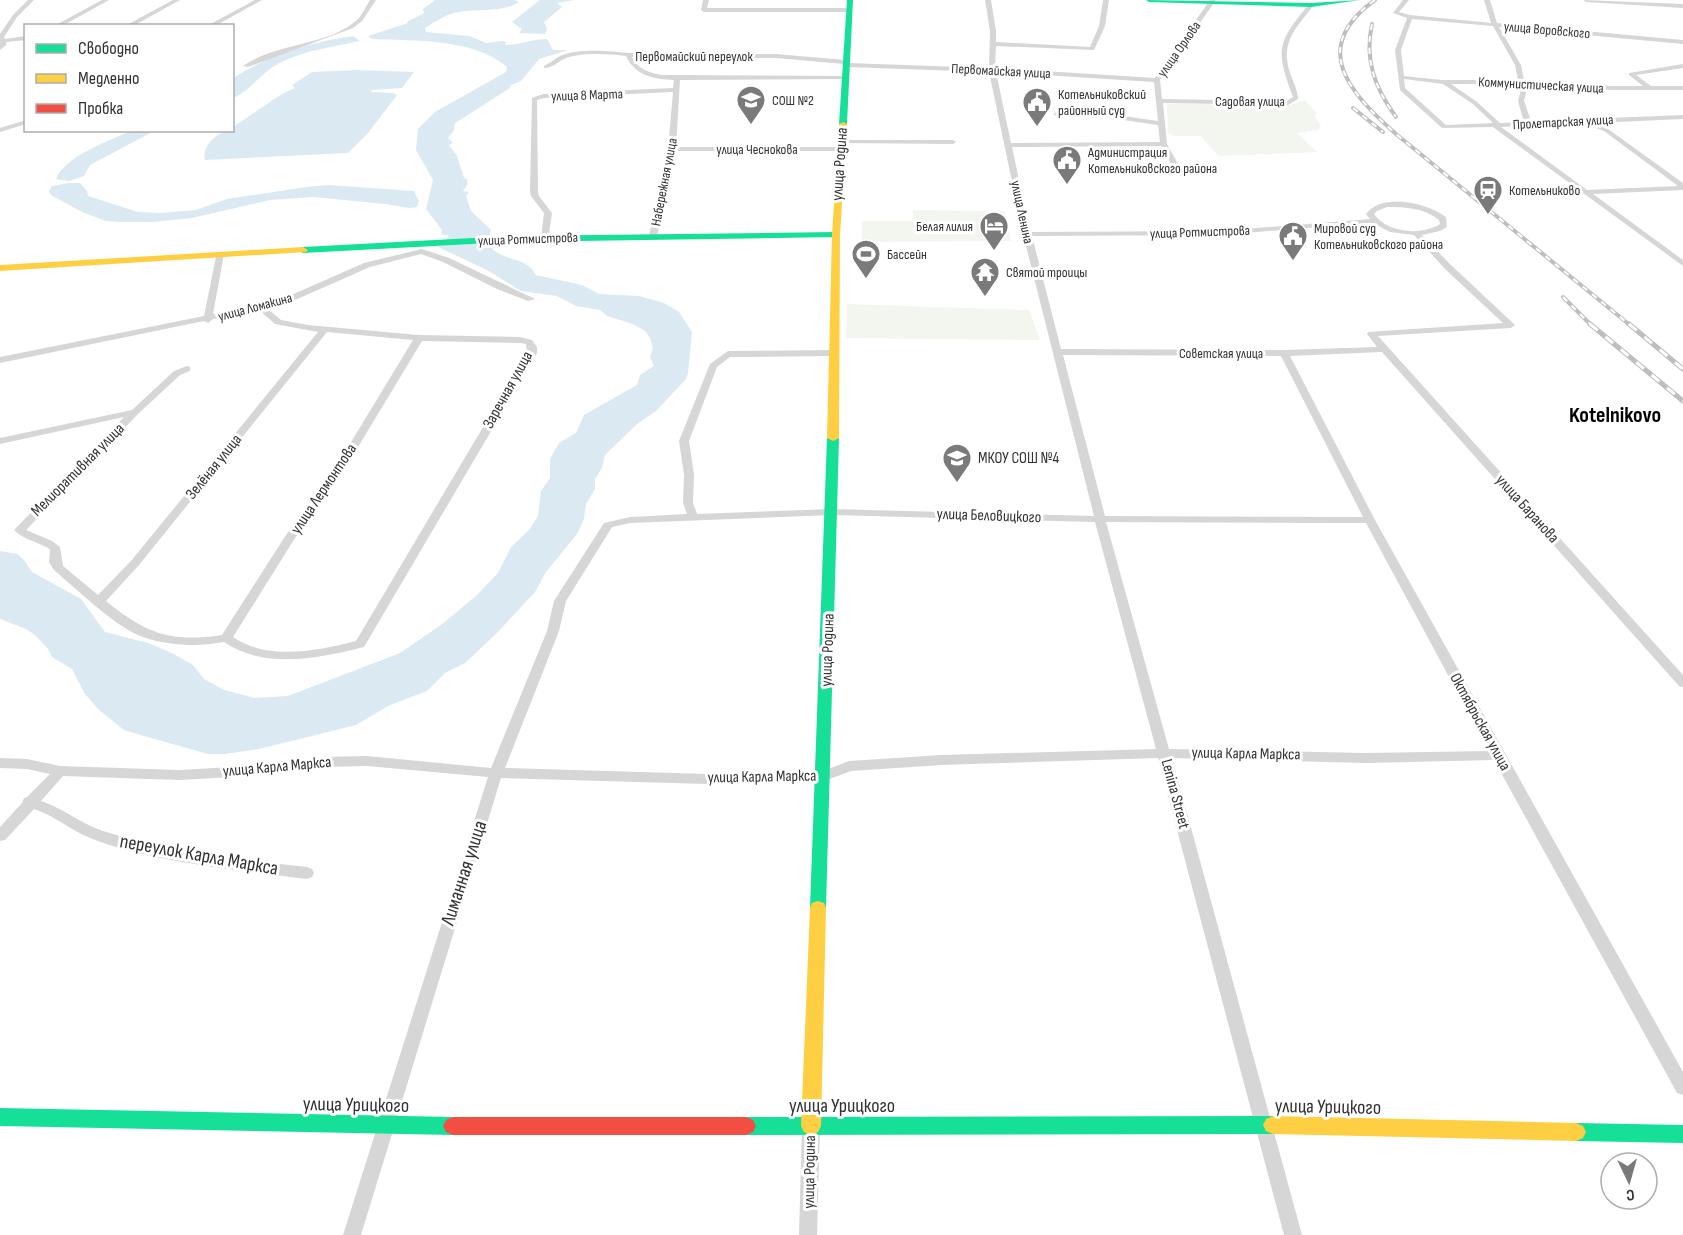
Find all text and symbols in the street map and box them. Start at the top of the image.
street label: улица Орлова [1154,18,1204,80]
street label: улица Воровского [1503,18,1591,42]
legend [24,24,234,132]
text: Свободно [78,38,139,59]
street label: Первомайский переулок [635,48,753,65]
street label: Первомайская улица [951,60,1051,82]
text: Медленно [78,68,140,89]
street label: Коммунистическая улица [1478,73,1604,97]
school or university icon: СОШ №2 [735,84,767,126]
street label: улица 8 Марта [551,85,623,105]
public building icon: Котельниковский районный суд [1021,86,1053,128]
place label: Котельниковский районный суд [1058,86,1146,119]
place label: СОШ №2 [772,92,814,109]
street label: Садовая улица [1215,93,1285,110]
text: Пробка [78,98,123,119]
street label: Пролетарская улица [1512,111,1614,133]
street label: улица Родина [828,127,852,201]
street label: Набережная улица [647,137,681,227]
street label: улица Чеснокова [716,141,798,158]
public building icon: Администрация Котельниковского района [1051,144,1083,186]
place label: Администрация Котельниковского района [1087,144,1217,177]
station icon: Котельниково [1472,174,1504,216]
street label: улица Ленина [1007,179,1037,245]
place label: Котельниково [1509,182,1580,199]
hotel icon: Белая лилия [978,210,1010,252]
place label: Белая лилия [916,218,973,235]
public building icon: Мировой суд Котельниковского района [1277,220,1309,262]
place label: Мировой суд Котельниковского района [1314,220,1443,253]
street label: улица Ротмистрова [1150,222,1250,242]
street label: улица Ротмистрова [478,229,578,249]
sports icon: Бассейн [850,238,882,280]
place label: Бассейн [887,246,927,263]
temple icon: Святой троицы [969,256,1001,298]
place label: Святой троицы [1006,264,1087,281]
street label: улица Ломакина [216,289,294,325]
street label: Советская улица [1179,345,1263,362]
street label: Заречная улица [479,348,537,432]
district label: Kotelnikovo [1569,402,1661,429]
street label: Мелиоративная улица [27,419,129,521]
street label: Зелёная улица [182,431,246,503]
street label: улица Лермонтова [287,440,361,538]
school or university icon: МКОУ СОШ №4 [941,442,973,484]
place label: МКОУ СОШ №4 [978,449,1059,468]
street label: улица Баранова [1491,471,1563,547]
street label: улица Беловицкого [936,505,1042,527]
street label: улица Родина [817,613,839,687]
street label: Октябрьская улица [1445,670,1515,774]
street label: улица Карла Маркса [1191,744,1301,764]
street label: улица Карла Маркса [222,753,332,781]
street label: Lenina Street [1157,757,1193,831]
street label: улица Карла Маркса [707,767,817,787]
street label: Лиманная улица [435,818,492,929]
street label: переулок Карла Маркса [118,829,280,881]
street label: улица Урицкого [303,1092,409,1118]
street label: улица Урицкого [789,1094,895,1118]
street label: улица Урицкого [1275,1094,1381,1120]
street label: улица Родина [800,1135,820,1209]
north arrow [1599,1151,1659,1211]
text: С [1625,1185,1635,1204]

